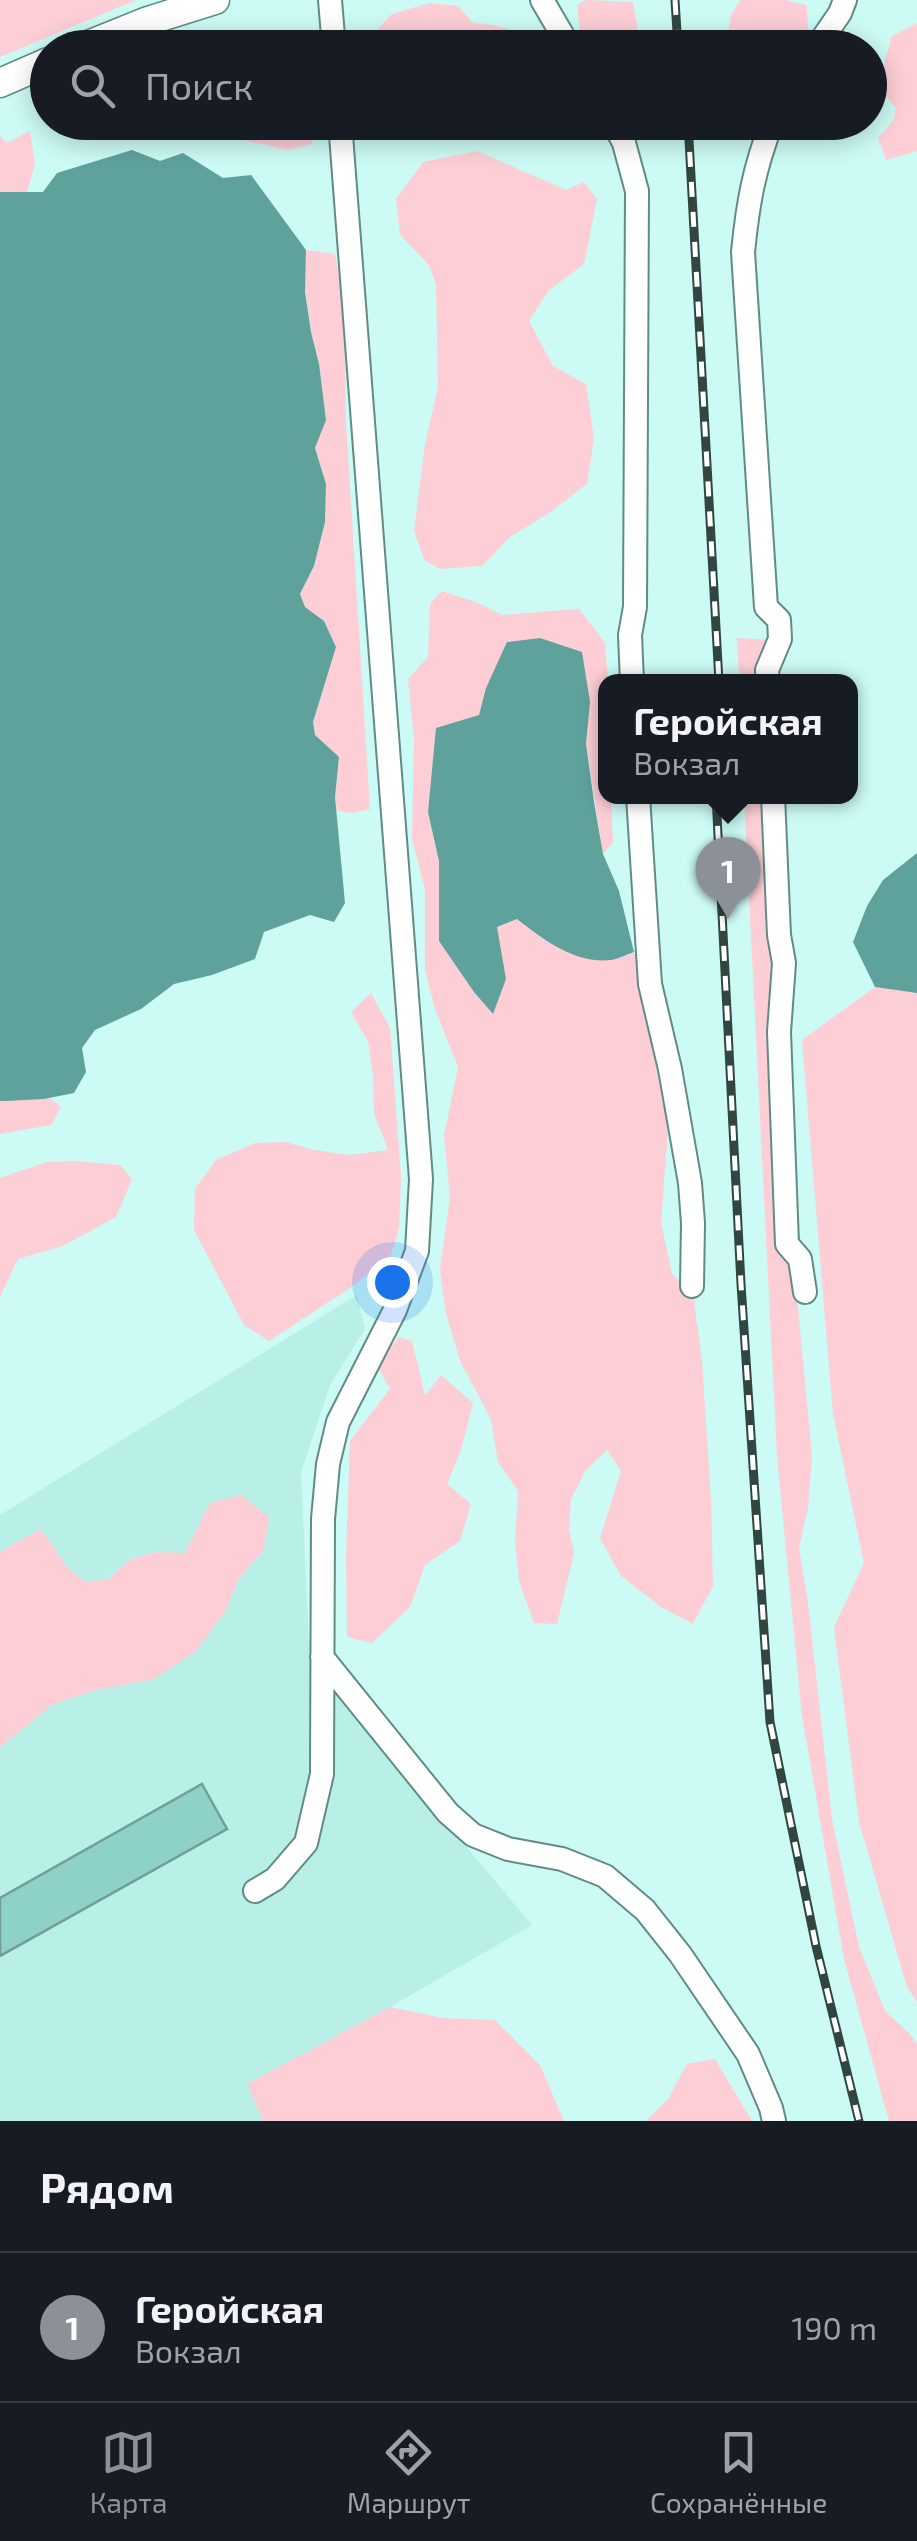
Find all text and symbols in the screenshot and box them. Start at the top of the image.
search box [30,30,887,140]
icon: search [65,58,120,113]
text: Поиск [145,62,254,108]
popup [598,674,858,804]
text: Геройская [633,697,823,743]
text: Вокзал [633,743,740,781]
pin: 1 [696,836,760,919]
your location [367,1257,418,1308]
text: Рядом [40,2161,174,2211]
text: Геройская [135,2285,324,2331]
text: 1 [66,2308,79,2346]
text: 190 m [791,2308,877,2346]
text: Вокзал [135,2331,242,2369]
tab: Карта [90,2425,167,2519]
tab: Маршрут [347,2425,471,2519]
tab: Сохранённые [650,2425,827,2519]

